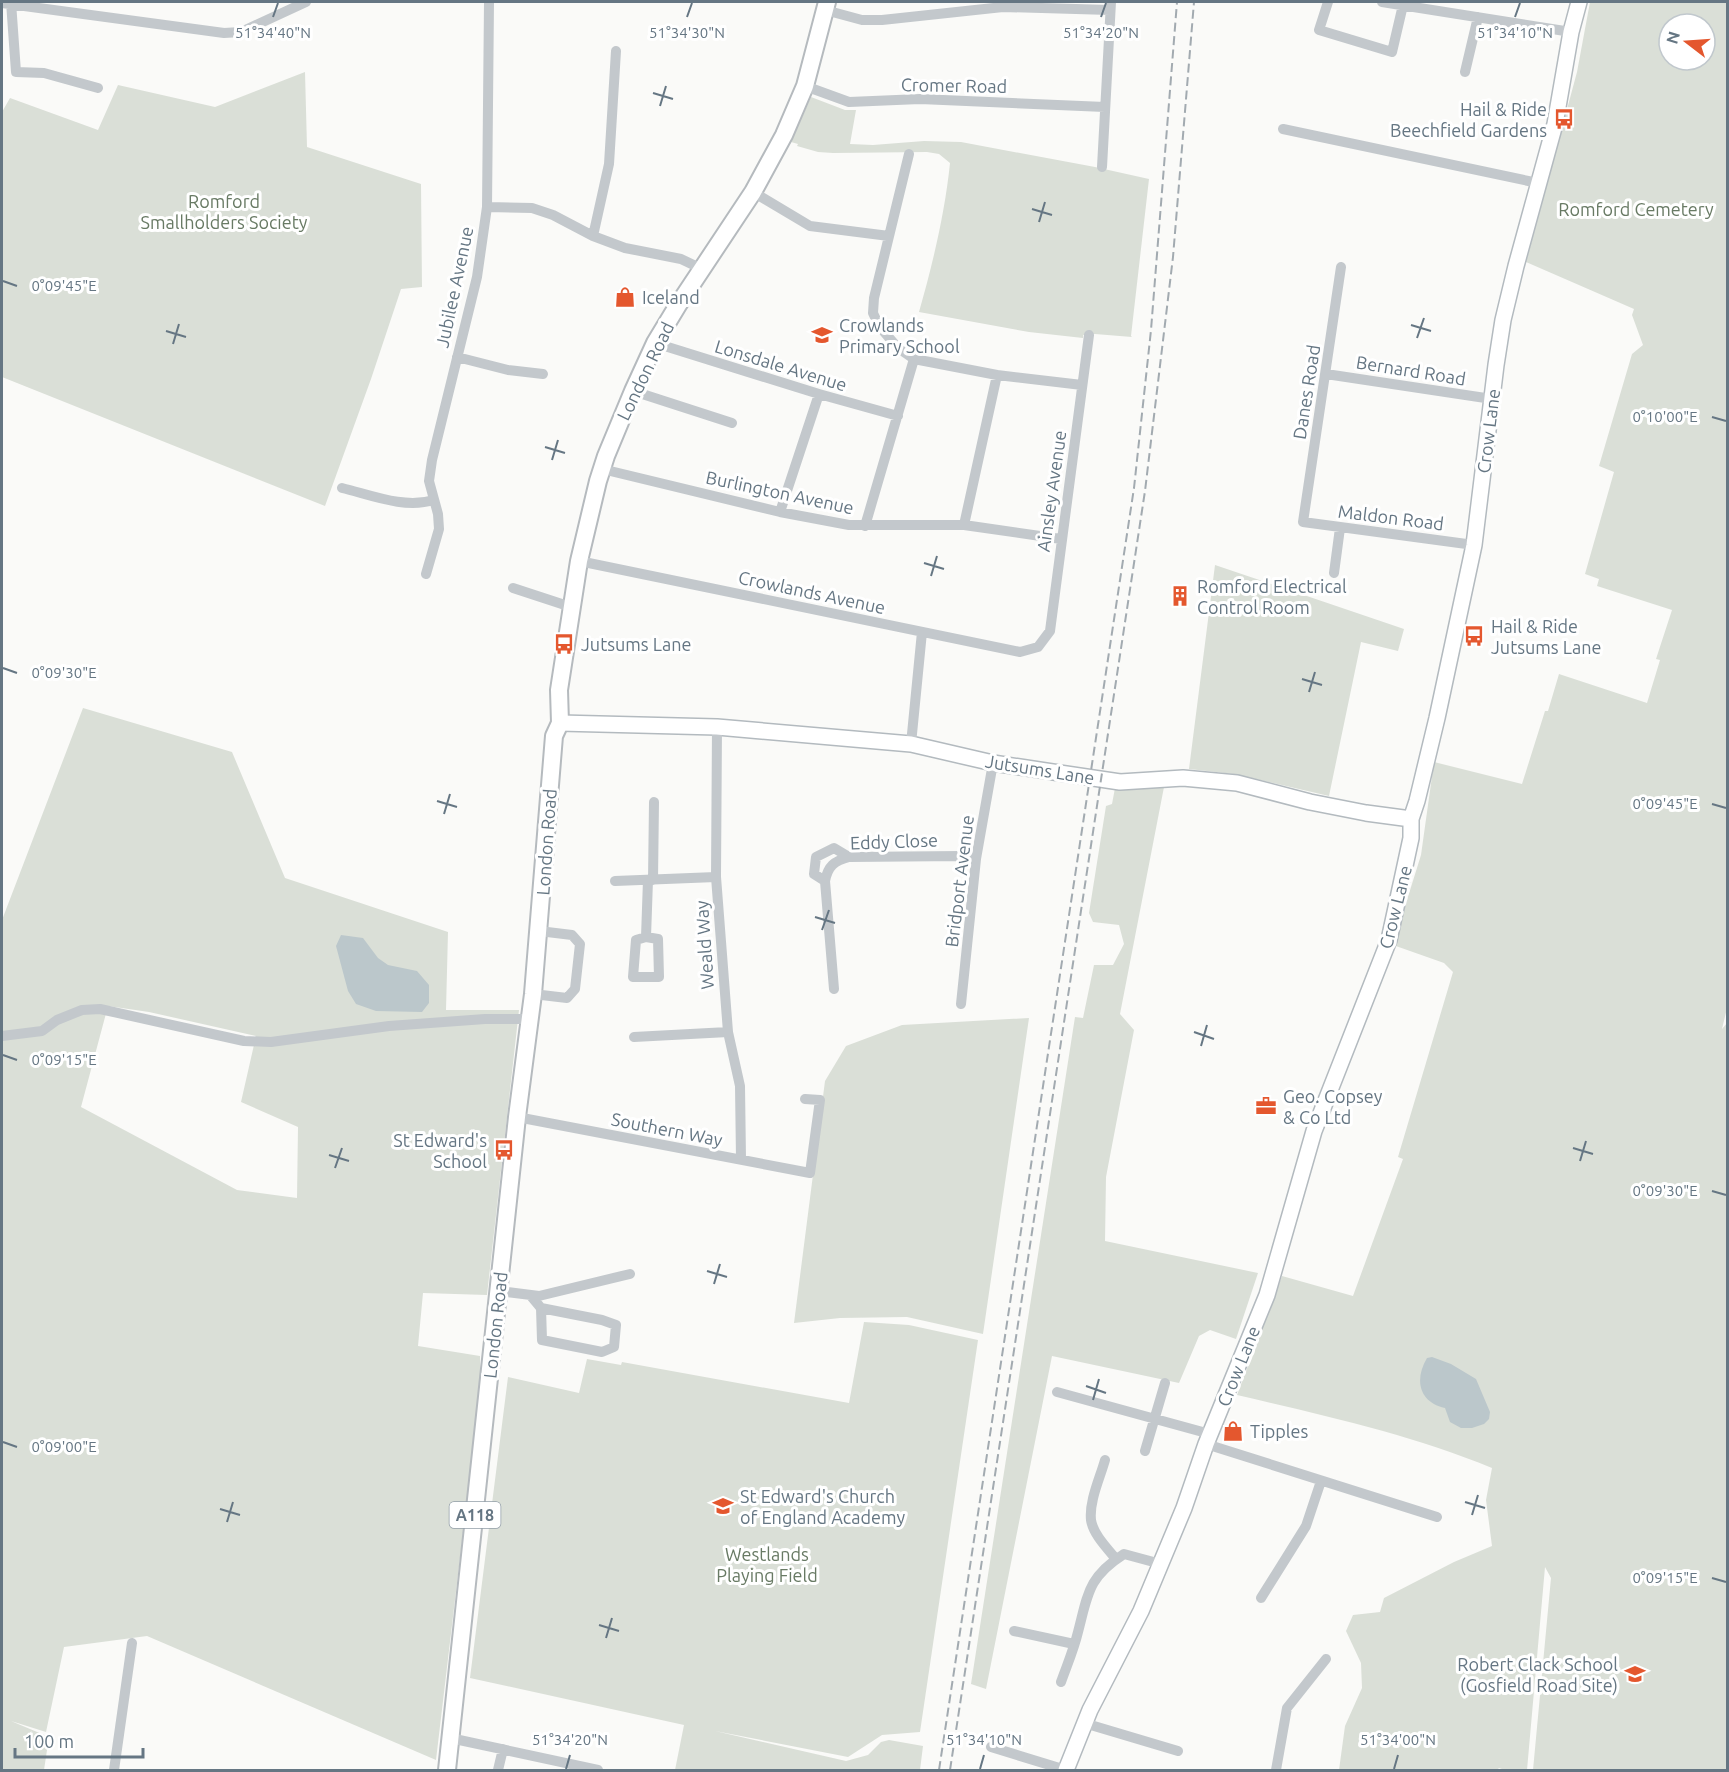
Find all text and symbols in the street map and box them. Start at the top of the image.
north arrow [1657,12,1717,72]
text: 51°34'40"N [235,24,311,41]
text: 51°34'30"N [649,24,725,41]
text: 51°34'20"N [1063,24,1139,41]
text: 51°34'10"N [1477,24,1553,41]
text: N [1662,29,1683,46]
street label: Cromer Road [901,74,1007,96]
place label: Hail & Ride Beechfield Gardens [1390,99,1547,140]
bus stop icon: Hail & Ride Beechfield Gardens [1552,107,1576,131]
park label: Romford Smallholders Society [141,191,308,232]
park label: Romford Cemetery [1558,199,1714,219]
street label: Jubilee Avenue [431,225,477,349]
text: 0°09'45"E [31,277,97,294]
shop icon: Iceland [613,285,637,309]
place label: Iceland [642,287,700,307]
place label: Crowlands Primary School [839,315,960,356]
street label: London Road [613,319,677,423]
school or university icon: Crowlands Primary School [810,323,834,347]
street label: Lonsdale Avenue [713,335,849,395]
street label: Danes Road [1289,343,1323,441]
street label: Bernard Road [1355,351,1467,389]
street label: Crow Lane [1473,388,1503,474]
text: 0°10'00"E [1632,408,1698,425]
street label: Ainsley Avenue [1033,429,1069,553]
street label: Burlington Avenue [704,467,856,517]
street label: Maldon Road [1337,501,1445,533]
street label: Crowlands Avenue [737,567,887,617]
place label: Romford Electrical Control Room [1197,576,1347,617]
building icon: Romford Electrical Control Room [1168,584,1192,608]
place label: Hail & Ride Jutsums Lane [1491,616,1601,657]
bus stop icon: Hail & Ride Jutsums Lane [1462,624,1486,648]
bus stop icon: Jutsums Lane [552,632,576,656]
place label: Jutsums Lane [581,634,691,654]
text: 0°09'30"E [31,664,97,681]
street label: Jutsums Lane [984,750,1096,788]
street label: London Road [532,788,560,896]
text: 0°09'45"E [1632,795,1698,812]
street label: Bridport Avenue [941,814,977,948]
street label: Eddy Close [850,829,938,853]
street label: Crow Lane [1375,863,1415,951]
street label: Weald Way [691,900,717,990]
text: 0°09'15"E [31,1051,97,1068]
place label: Geo. Copsey & Co Ltd [1283,1086,1383,1127]
office icon: Geo. Copsey & Co Ltd [1254,1094,1278,1118]
street label: Southern Way [610,1108,725,1150]
place label: St Edward's School [393,1130,487,1171]
bus stop icon: St Edward's School [492,1138,516,1162]
text: 0°09'30"E [1632,1182,1698,1199]
street label: London Road [479,1271,511,1379]
street label: Crow Lane [1213,1323,1263,1409]
shop icon: Tipples [1221,1419,1245,1443]
place label: Tipples [1250,1421,1308,1441]
text: 0°09'00"E [31,1438,97,1455]
place label: St Edward's Church of England Academy [740,1486,905,1527]
school or university icon: St Edward's Church of England Academy [711,1494,735,1518]
road number: A118 [450,1502,500,1528]
park label: Westlands Playing Field [716,1544,818,1585]
text: 0°09'15"E [1632,1569,1698,1586]
place label: Robert Clack School (Gosfield Road Site) [1457,1654,1618,1696]
school or university icon: Robert Clack School (Gosfield Road Site) [1623,1662,1647,1686]
scale bar [15,1721,142,1759]
text: 100 m [24,1731,74,1751]
text: 51°34'20"N [532,1731,608,1748]
text: 51°34'10"N [946,1731,1022,1748]
text: 51°34'00"N [1360,1731,1436,1748]

